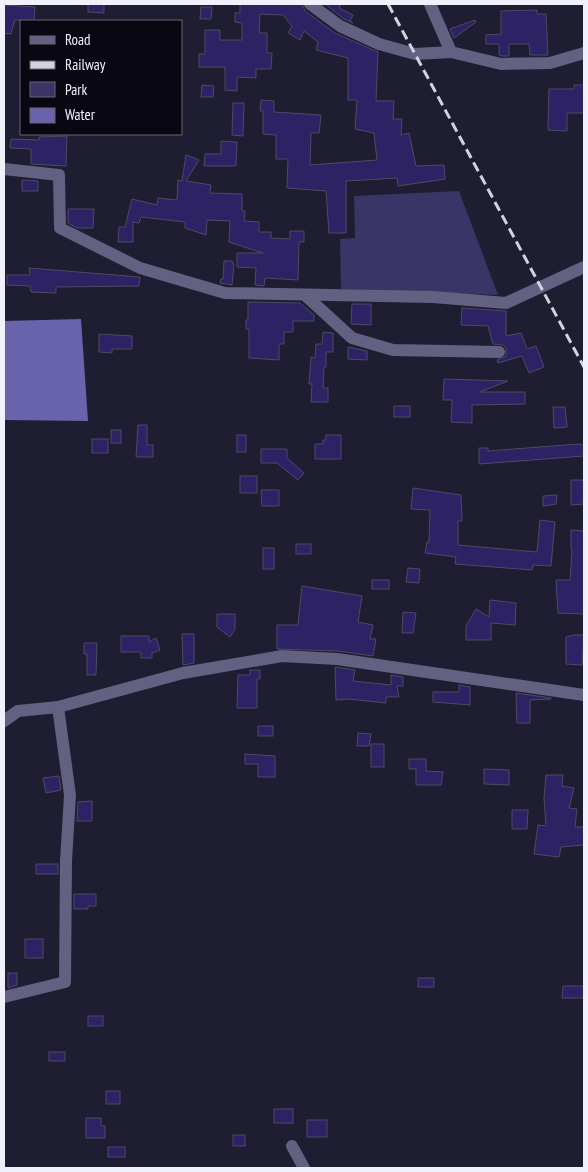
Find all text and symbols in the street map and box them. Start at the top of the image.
legend [20,20,182,135]
text: Road [65,30,91,49]
text: Railway [65,55,106,74]
text: Park [65,80,87,99]
text: Water [65,105,96,124]

